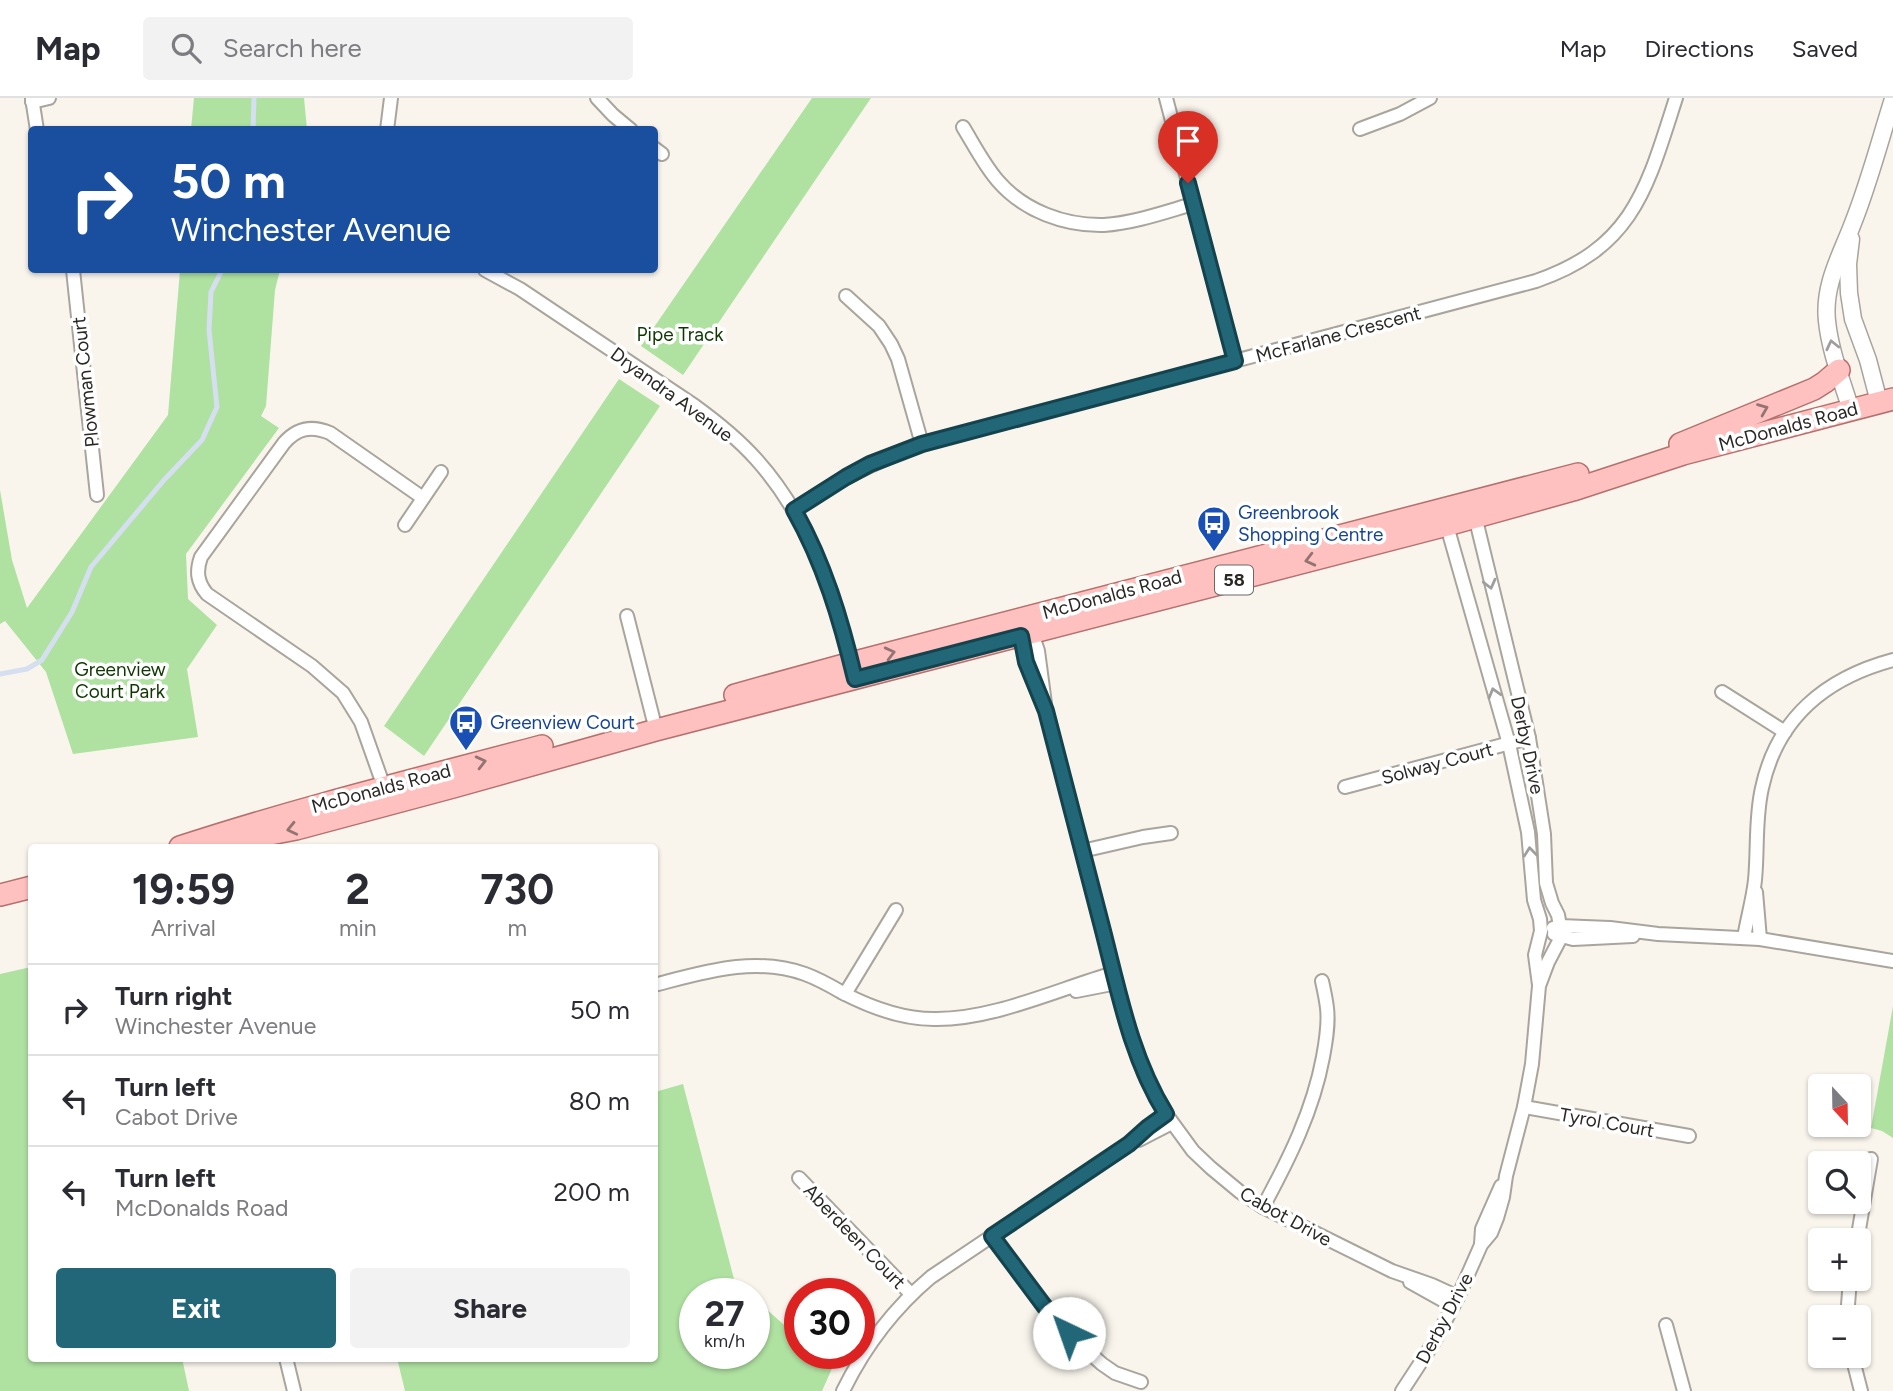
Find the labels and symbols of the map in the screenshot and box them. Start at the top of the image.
pin [1158,111,1218,183]
street label: McFarlane Crescent [1253,301,1423,368]
street label: Plowman Court [67,316,104,448]
park label: Pipe Track [637,323,724,346]
one-way arrow [1825,339,1840,351]
street label: Dryandra Avenue [606,342,737,447]
street label: McDonalds Road [1716,397,1860,456]
one-way arrow [1756,403,1768,417]
place label: Greenbrook Shopping Centre [1238,501,1383,546]
bus stop icon: Greenbrook Shopping Centre [1195,504,1233,553]
one-way arrow [1304,552,1316,566]
street label: McDonalds Road [1040,565,1184,624]
road number: 58 [1215,566,1253,594]
one-way arrow [1482,578,1496,590]
one-way arrow [884,647,896,661]
park label: Greenview Court Park [74,658,166,703]
one-way arrow [1488,687,1502,699]
street label: Derby Drive [1506,694,1549,796]
bus stop icon: Greenview Court [447,703,485,752]
place label: Greenview Court [490,711,635,734]
street label: Solway Court [1379,738,1496,789]
one-way arrow [475,756,487,770]
street label: McDonalds Road [309,759,453,818]
one-way arrow [286,821,298,836]
one-way arrow [1523,846,1538,857]
north arrow [1808,1074,1871,1138]
street label: Tyrol Court [1558,1103,1656,1142]
street label: Aberdeen Court [799,1179,910,1294]
street label: Cabot Drive [1236,1182,1336,1251]
street label: Derby Drive [1411,1269,1478,1368]
speed limit sign: 30 [784,1278,875,1369]
position arrow [1032,1296,1106,1370]

